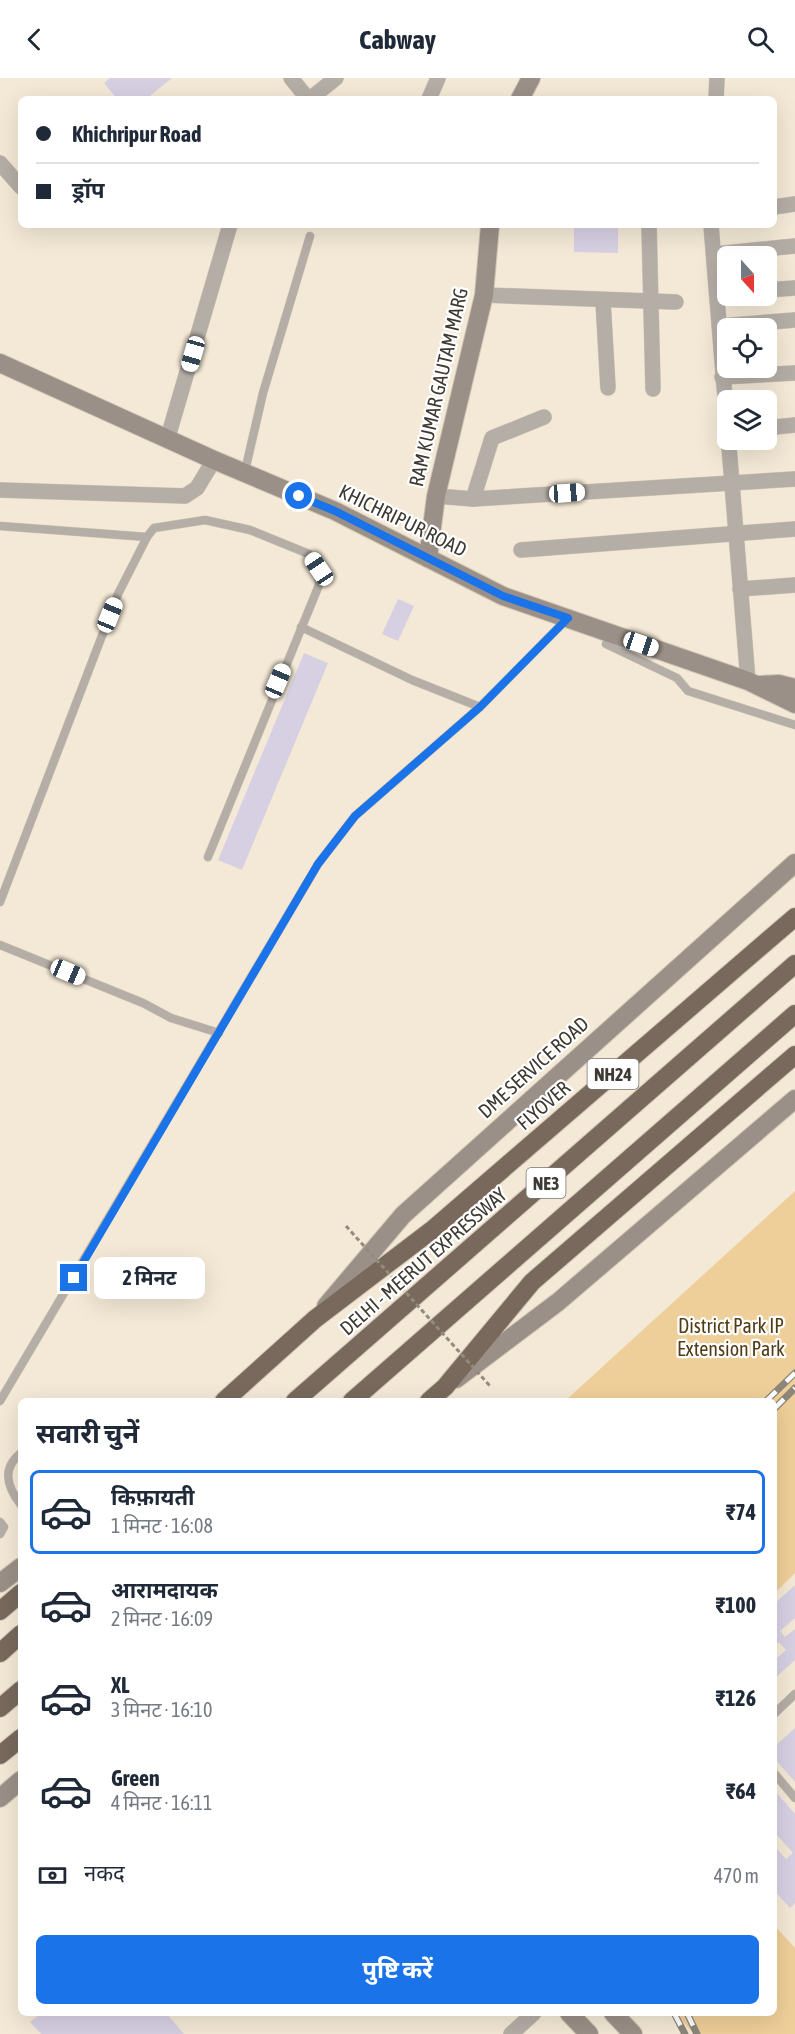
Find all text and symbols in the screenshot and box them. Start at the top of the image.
icon: back [18,23,51,56]
icon: search [744,23,777,56]
text: Cabway [359,24,436,55]
text: Khichripur Road [72,121,201,147]
text: ड्रॉप [72,177,105,203]
north arrow [717,246,777,306]
map controls [717,246,777,450]
street label: RAM KUMAR GAUTAM MARG [404,285,472,489]
button: locate [717,318,777,378]
car [179,334,207,374]
button: layers [717,390,777,450]
street label: KHICHRIPUR ROAD [335,479,471,561]
route start [285,482,312,509]
car [548,483,586,503]
car [301,549,337,589]
car [95,595,125,635]
car [621,630,661,658]
car [263,661,293,701]
car [48,957,88,987]
street label: DME SERVICE ROAD [473,1012,593,1122]
road number: NH24 [588,1059,638,1089]
street label: FLYOVER [512,1076,574,1134]
road number: NE3 [526,1168,566,1198]
street label: DELHI - MEERUT EXPRESSWAY [335,1182,511,1340]
callout: 2 मिनट [95,1257,206,1299]
route end [60,1264,87,1291]
text: 2 मिनट [122,1266,177,1289]
park label: District Park IP Extension Park [677,1314,785,1360]
text: सवारी चुनें [36,1418,139,1449]
text: किफ़ायती [111,1484,195,1510]
icon: car [39,1485,93,1539]
text: ₹74 [726,1499,756,1525]
text: 1 मिनट · 16:08 [111,1514,213,1537]
text: आरामदायक [111,1577,218,1603]
icon: car [39,1578,93,1632]
text: ₹100 [716,1592,756,1618]
text: 2 मिनट · 16:09 [111,1607,213,1630]
icon: car [39,1671,93,1725]
text: XL [111,1672,129,1698]
text: ₹126 [716,1685,756,1711]
text: 3 मिनट · 16:10 [111,1698,212,1721]
icon: car [39,1764,93,1818]
text: Green [111,1765,160,1791]
text: ₹64 [726,1778,756,1804]
text: 4 मिनट · 16:11 [111,1791,212,1814]
icon: cash [36,1859,69,1892]
text: नकद [84,1860,125,1886]
text: 470 m [714,1864,759,1887]
button: पुष्टि करें [36,1935,759,2004]

